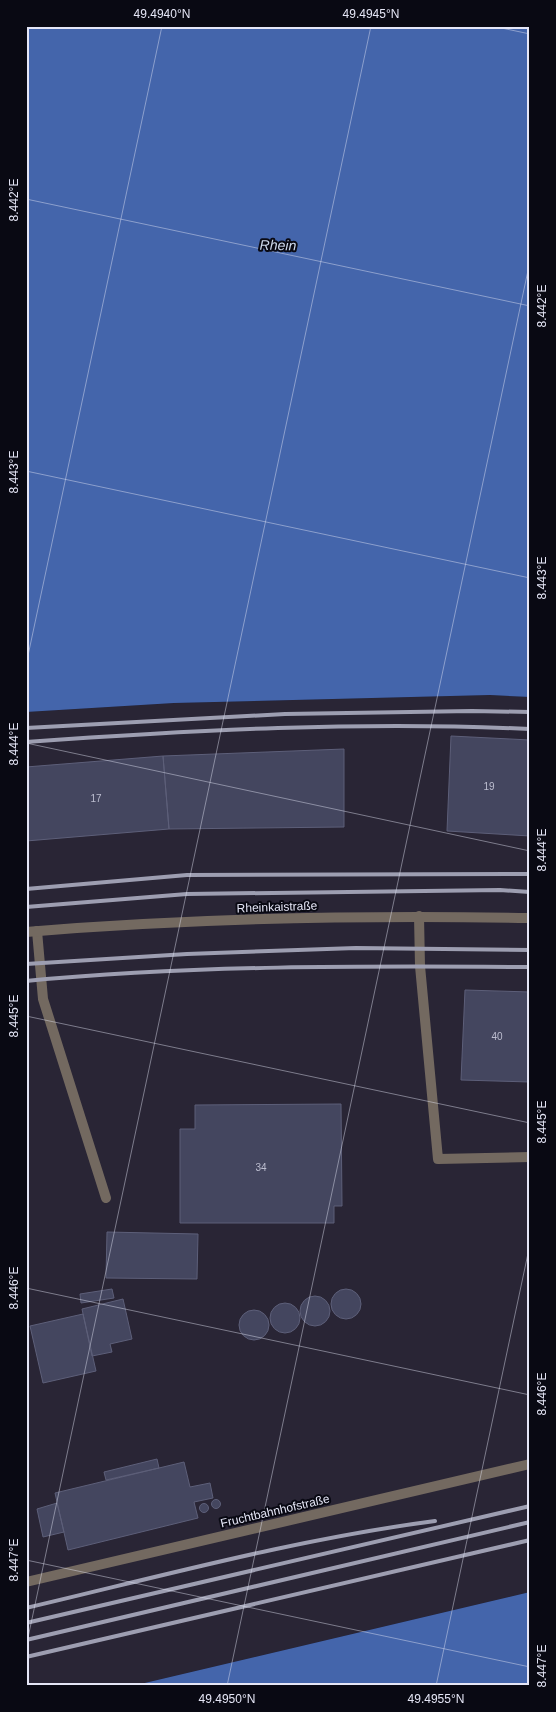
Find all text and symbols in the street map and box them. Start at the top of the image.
text: 49.4940°N [134,7,190,21]
text: 49.4945°N [343,7,399,21]
text: 8.442°E [7,179,21,221]
water label: Rhein [260,237,297,253]
text: 8.442°E [535,285,549,327]
text: 8.443°E [7,451,21,493]
text: 8.443°E [535,557,549,599]
text: 8.444°E [7,723,21,765]
house number: 19 [483,781,495,792]
house number: 17 [90,793,102,804]
text: 8.444°E [535,829,549,871]
street label: Rheinkaistraße [236,899,318,915]
text: 8.445°E [7,995,21,1037]
house number: 40 [491,1031,503,1042]
text: 8.445°E [535,1101,549,1143]
house number: 34 [255,1162,267,1173]
text: 8.446°E [7,1267,21,1309]
text: 8.446°E [535,1373,549,1415]
street label: Fruchtbahnhofstraße [219,1492,331,1530]
text: 8.447°E [7,1539,21,1581]
text: 8.447°E [535,1645,549,1687]
text: 49.4950°N [199,1692,255,1706]
text: 49.4955°N [408,1692,464,1706]

